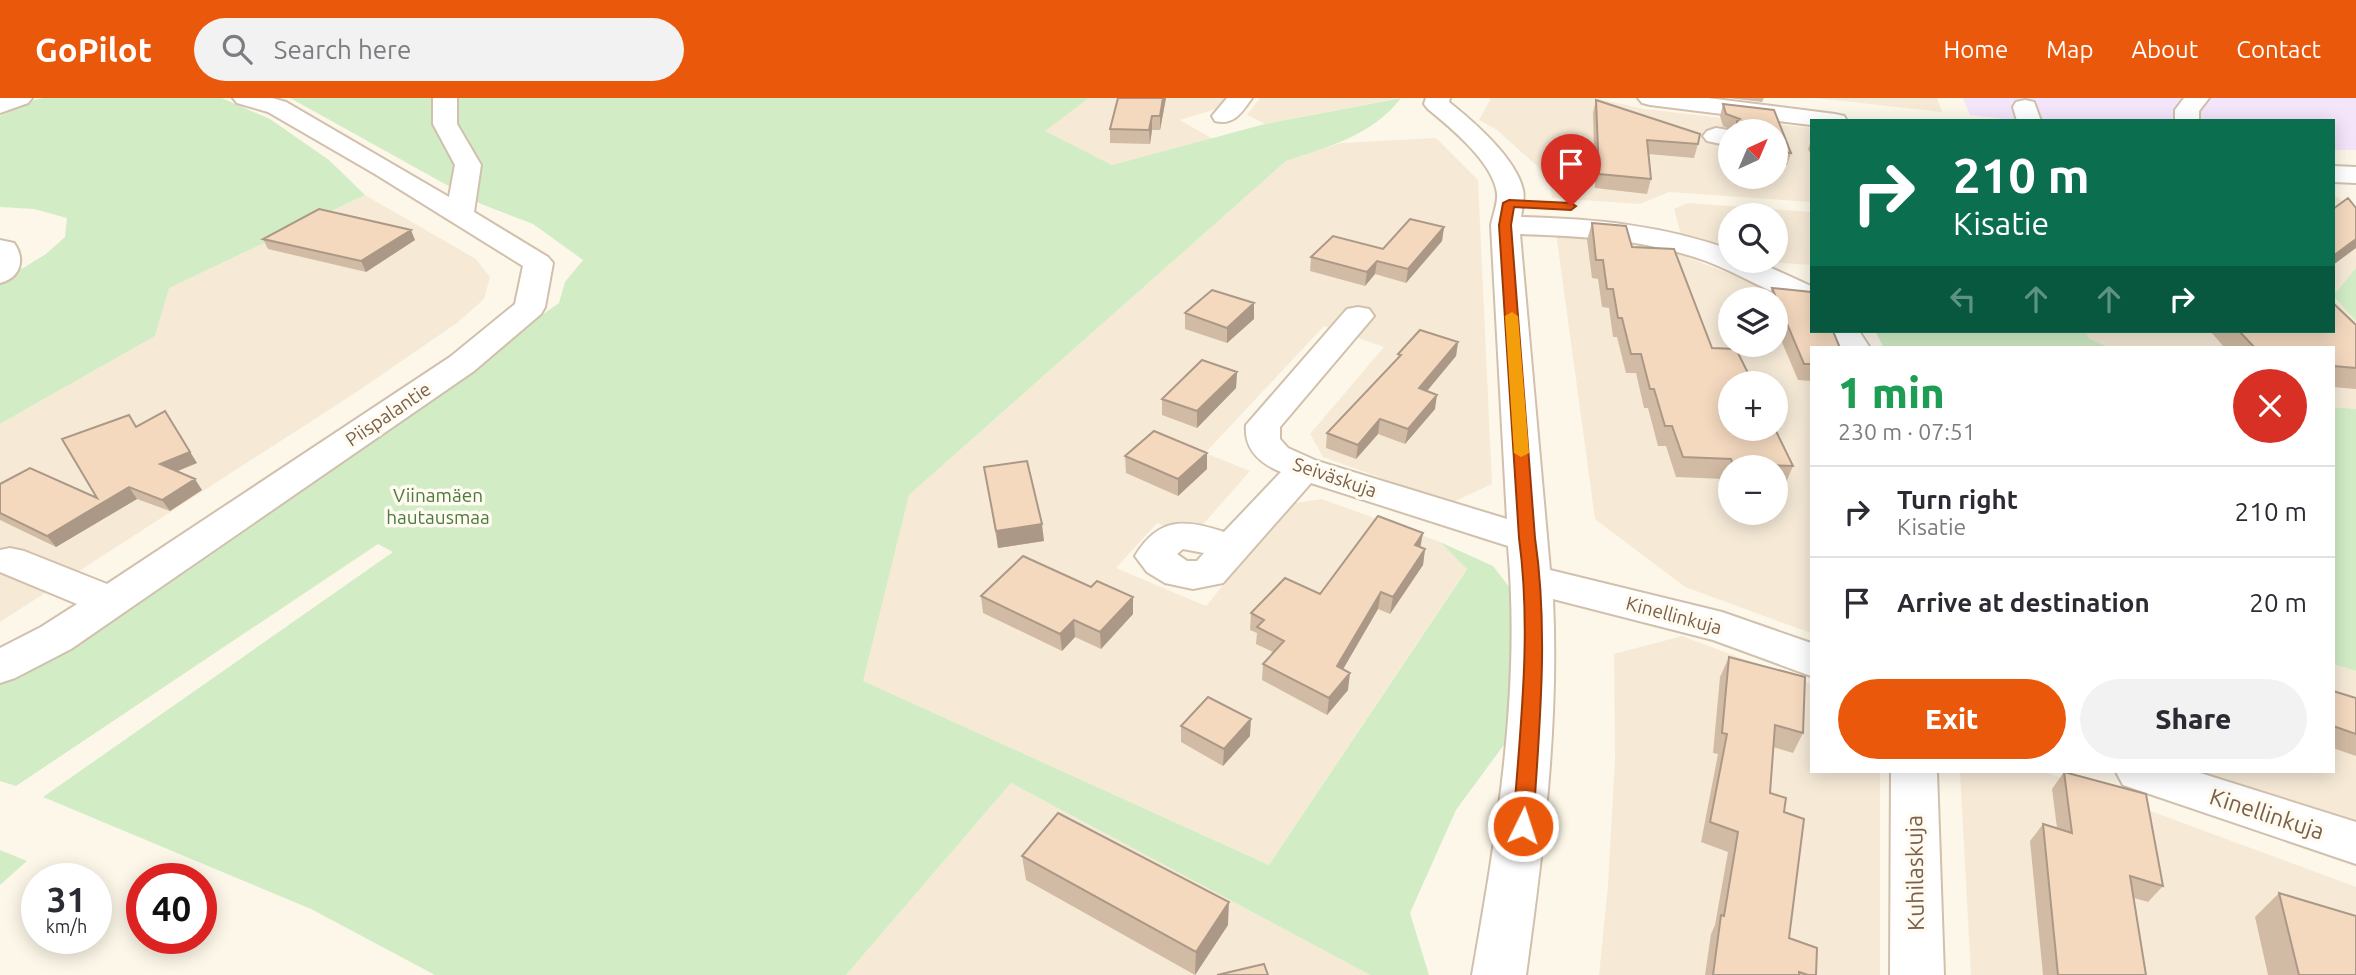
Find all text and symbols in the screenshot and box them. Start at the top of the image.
search box [194,18,684,81]
icon: search [218,30,256,68]
text: GoPilot [35,31,152,68]
text: Search here [274,35,411,64]
text: Home [1943,36,2008,63]
text: Map [2046,36,2093,63]
text: About [2131,36,2198,63]
text: Contact [2236,36,2321,63]
north arrow [1718,119,1788,189]
map controls [1718,119,1788,525]
pin [1541,134,1601,206]
icon: arrive [1552,145,1590,183]
icon: right [1838,147,1929,238]
text: 210 m [1953,147,2090,202]
button: search [1718,203,1788,273]
text: Kisatie [1953,205,2049,241]
icon: left [1944,280,1982,318]
icon: ahead [2017,280,2055,318]
icon: ahead [2090,280,2128,318]
icon: right [2163,280,2201,318]
button: layers [1718,287,1788,357]
text: 1 min [1838,369,1945,416]
button: close [2233,369,2307,443]
button: + [1718,371,1788,441]
street label: Piispalantie [341,377,435,451]
text: 230 m · 07:51 [1838,419,1976,444]
street label: Seiväskuja [1290,452,1380,502]
button: − [1718,455,1788,525]
park label: Viinamäen hautausmaa [386,484,490,528]
text: Turn right [1897,485,2018,514]
icon: right [1838,493,1876,531]
text: 210 m [2235,497,2307,526]
text: Kisatie [1897,514,1966,539]
icon: arrive [1838,584,1876,622]
text: Arrive at destination [1897,588,2150,617]
text: 20 m [2249,588,2307,617]
street label: Kinellinkuja [1624,592,1724,638]
button: Exit [1838,679,2066,759]
button: Share [2080,679,2307,759]
street label: Kinellinkuja [2207,783,2328,844]
position arrow [1486,789,1560,863]
street label: Kuhilaskuja [1901,815,1928,931]
speed limit sign: 40 [126,863,217,954]
text: 31 [47,879,86,919]
text: km/h [46,916,87,936]

